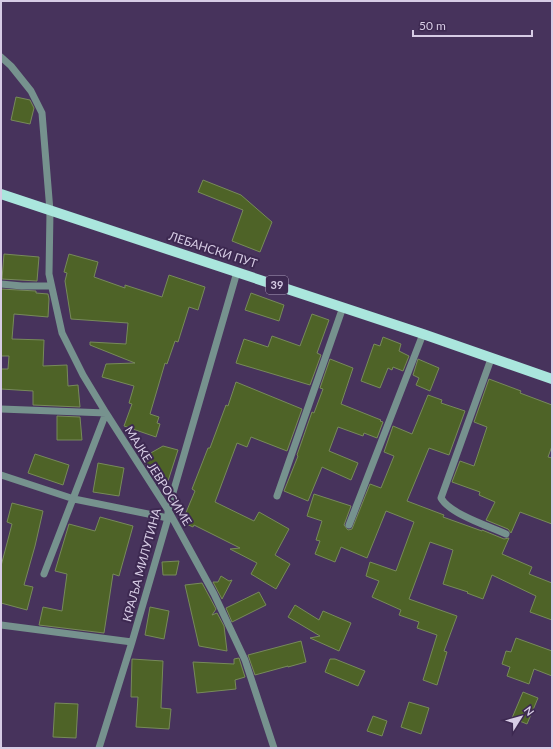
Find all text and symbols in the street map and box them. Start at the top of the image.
scale bar [413,12,532,38]
text: 50 m [419,18,446,33]
street label: ЛЕБАНСКИ ПУТ [166,228,259,271]
road number: 39 [266,276,288,294]
street label: МАЈКЕ ЈЕВРОСИМЕ [122,423,195,528]
street label: КРАЉА МИЛУТИНА [119,506,164,623]
north arrow [501,697,541,737]
text: N [522,703,537,718]

